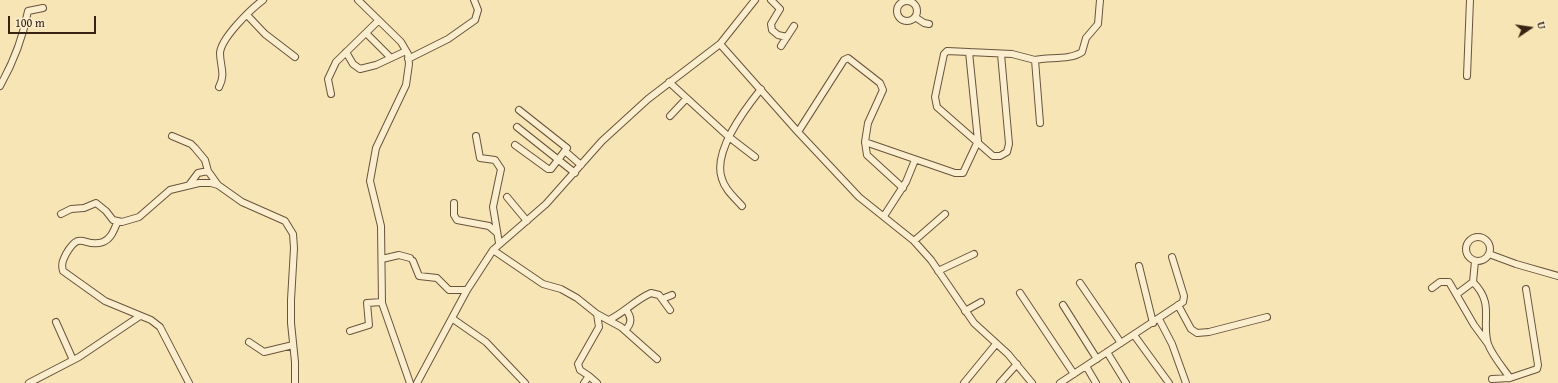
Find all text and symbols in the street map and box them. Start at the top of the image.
scale bar [10,8,98,34]
north arrow [1510,8,1550,48]
text: 100 m [15,14,45,31]
text: U [1533,20,1550,31]

